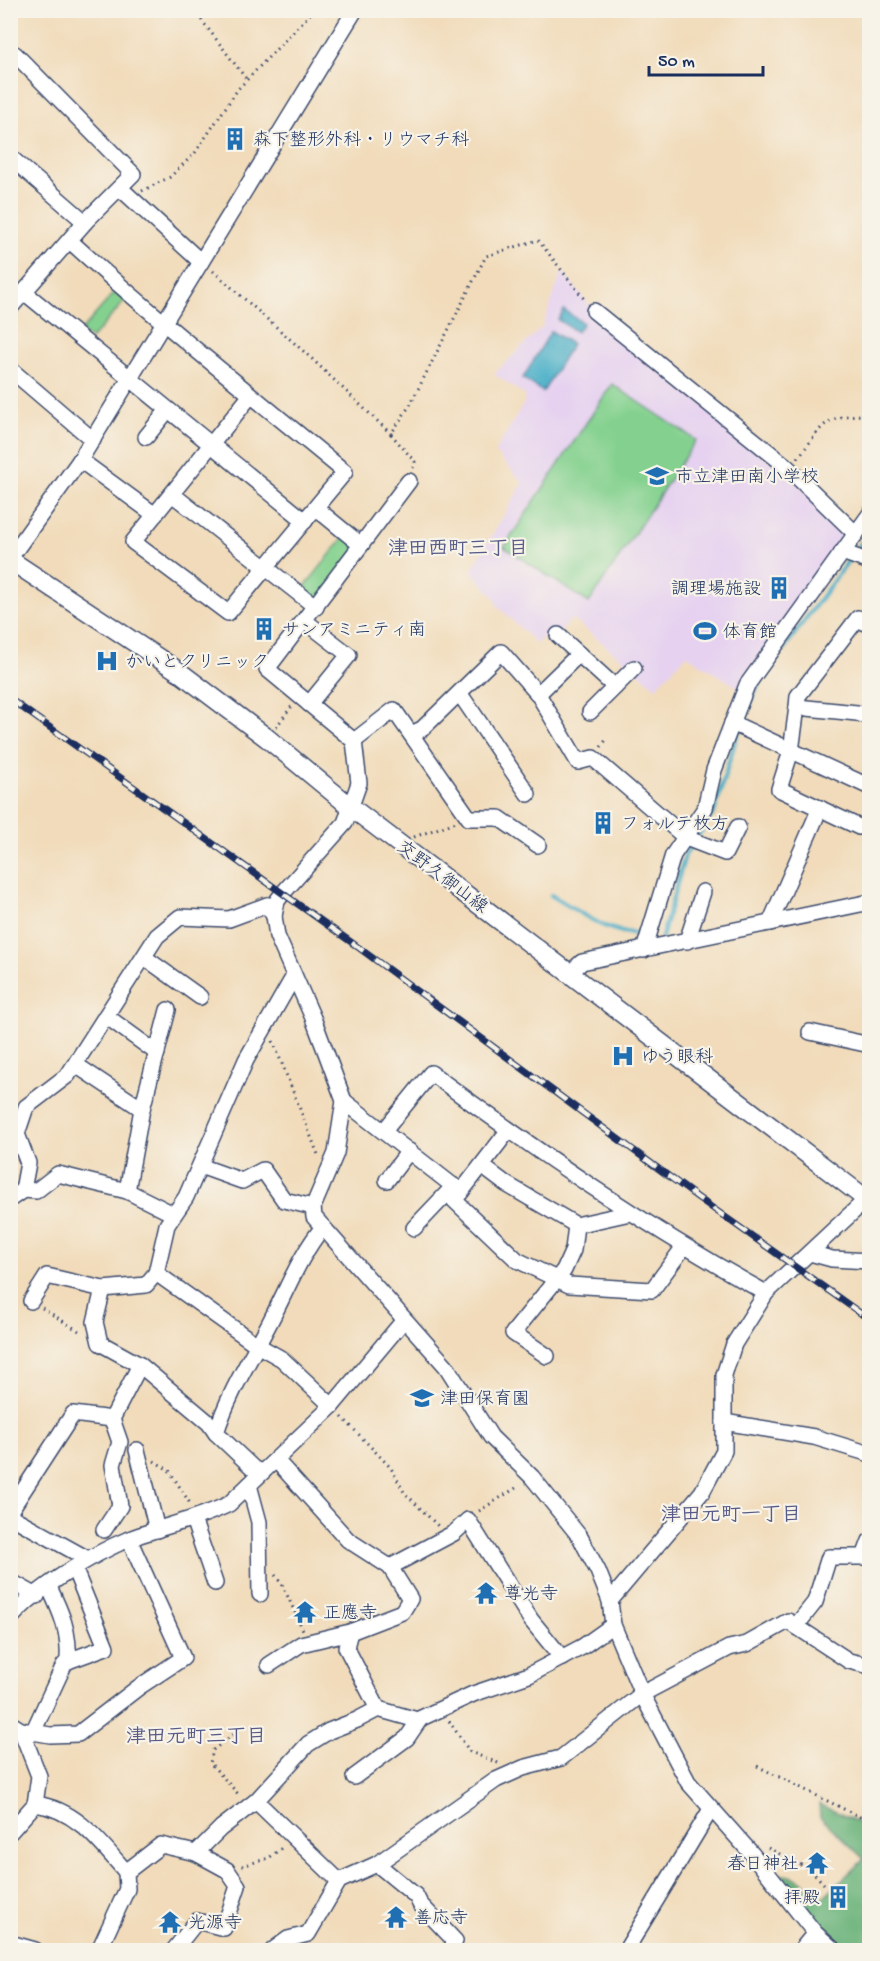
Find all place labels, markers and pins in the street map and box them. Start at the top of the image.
building icon: 森下整形外科・リウマチ科 [222,126,248,152]
place label: 森下整形外科・リウマチ科 [253,130,469,152]
school or university icon: 市立津田南小学校 [644,463,670,489]
place label: 市立津田南小学校 [675,467,819,489]
building icon: 調理場施設 [766,575,792,601]
place label: 調理場施設 [671,579,761,601]
building icon: サンアミニティ南 [251,616,277,642]
sports icon: 体育館 [692,618,718,644]
place label: サンアミニティ南 [282,620,426,642]
place label: 体育館 [723,622,777,644]
hospital icon: かいとクリニック [94,648,120,674]
place label: かいとクリニック [125,653,269,674]
building icon: フォルテ枚方 [590,810,616,836]
place label: フォルテ枚方 [621,814,729,836]
hospital icon: ゆう眼科 [610,1043,636,1069]
place label: ゆう眼科 [641,1047,713,1069]
school or university icon: 津田保育園 [409,1385,435,1411]
place label: 津田保育園 [440,1389,530,1411]
temple icon: 尊光寺 [473,1580,499,1606]
place label: 尊光寺 [504,1584,558,1606]
temple icon: 正應寺 [292,1599,318,1625]
place label: 正應寺 [323,1603,377,1625]
temple icon: 春日神社 [804,1850,830,1876]
place label: 春日神社 [727,1854,799,1876]
building icon: 拝殿 [825,1884,851,1910]
place label: 拝殿 [784,1889,820,1910]
temple icon: 善応寺 [383,1904,409,1930]
place label: 善応寺 [414,1908,468,1930]
temple icon: 光源寺 [157,1909,183,1935]
place label: 光源寺 [188,1913,242,1935]

